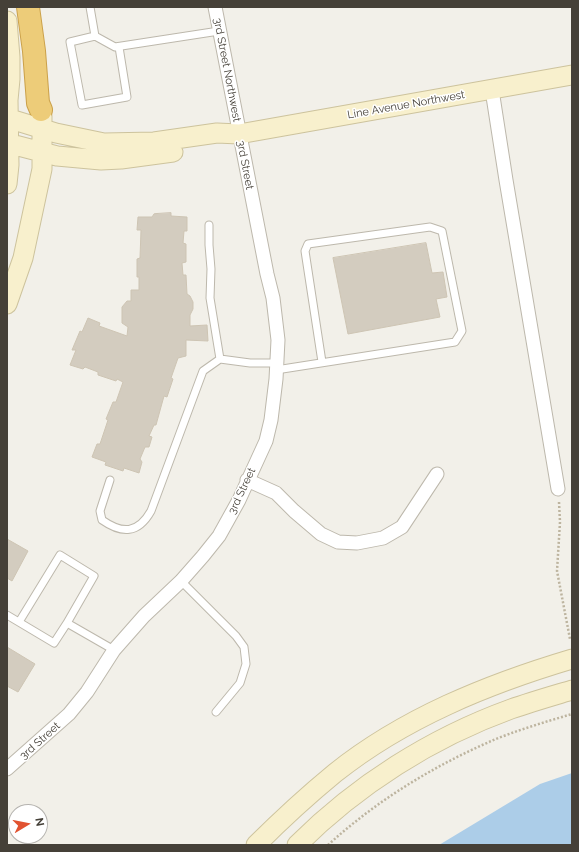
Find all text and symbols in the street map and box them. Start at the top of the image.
street label: 3rd Street Northwest [210,17,244,123]
street label: Line Avenue Northwest [346,88,466,122]
street label: 3rd Street [234,139,256,191]
street label: 3rd Street [226,466,258,516]
street label: 3rd Street [17,719,63,763]
north arrow [8,804,48,844]
text: N [32,817,46,827]

